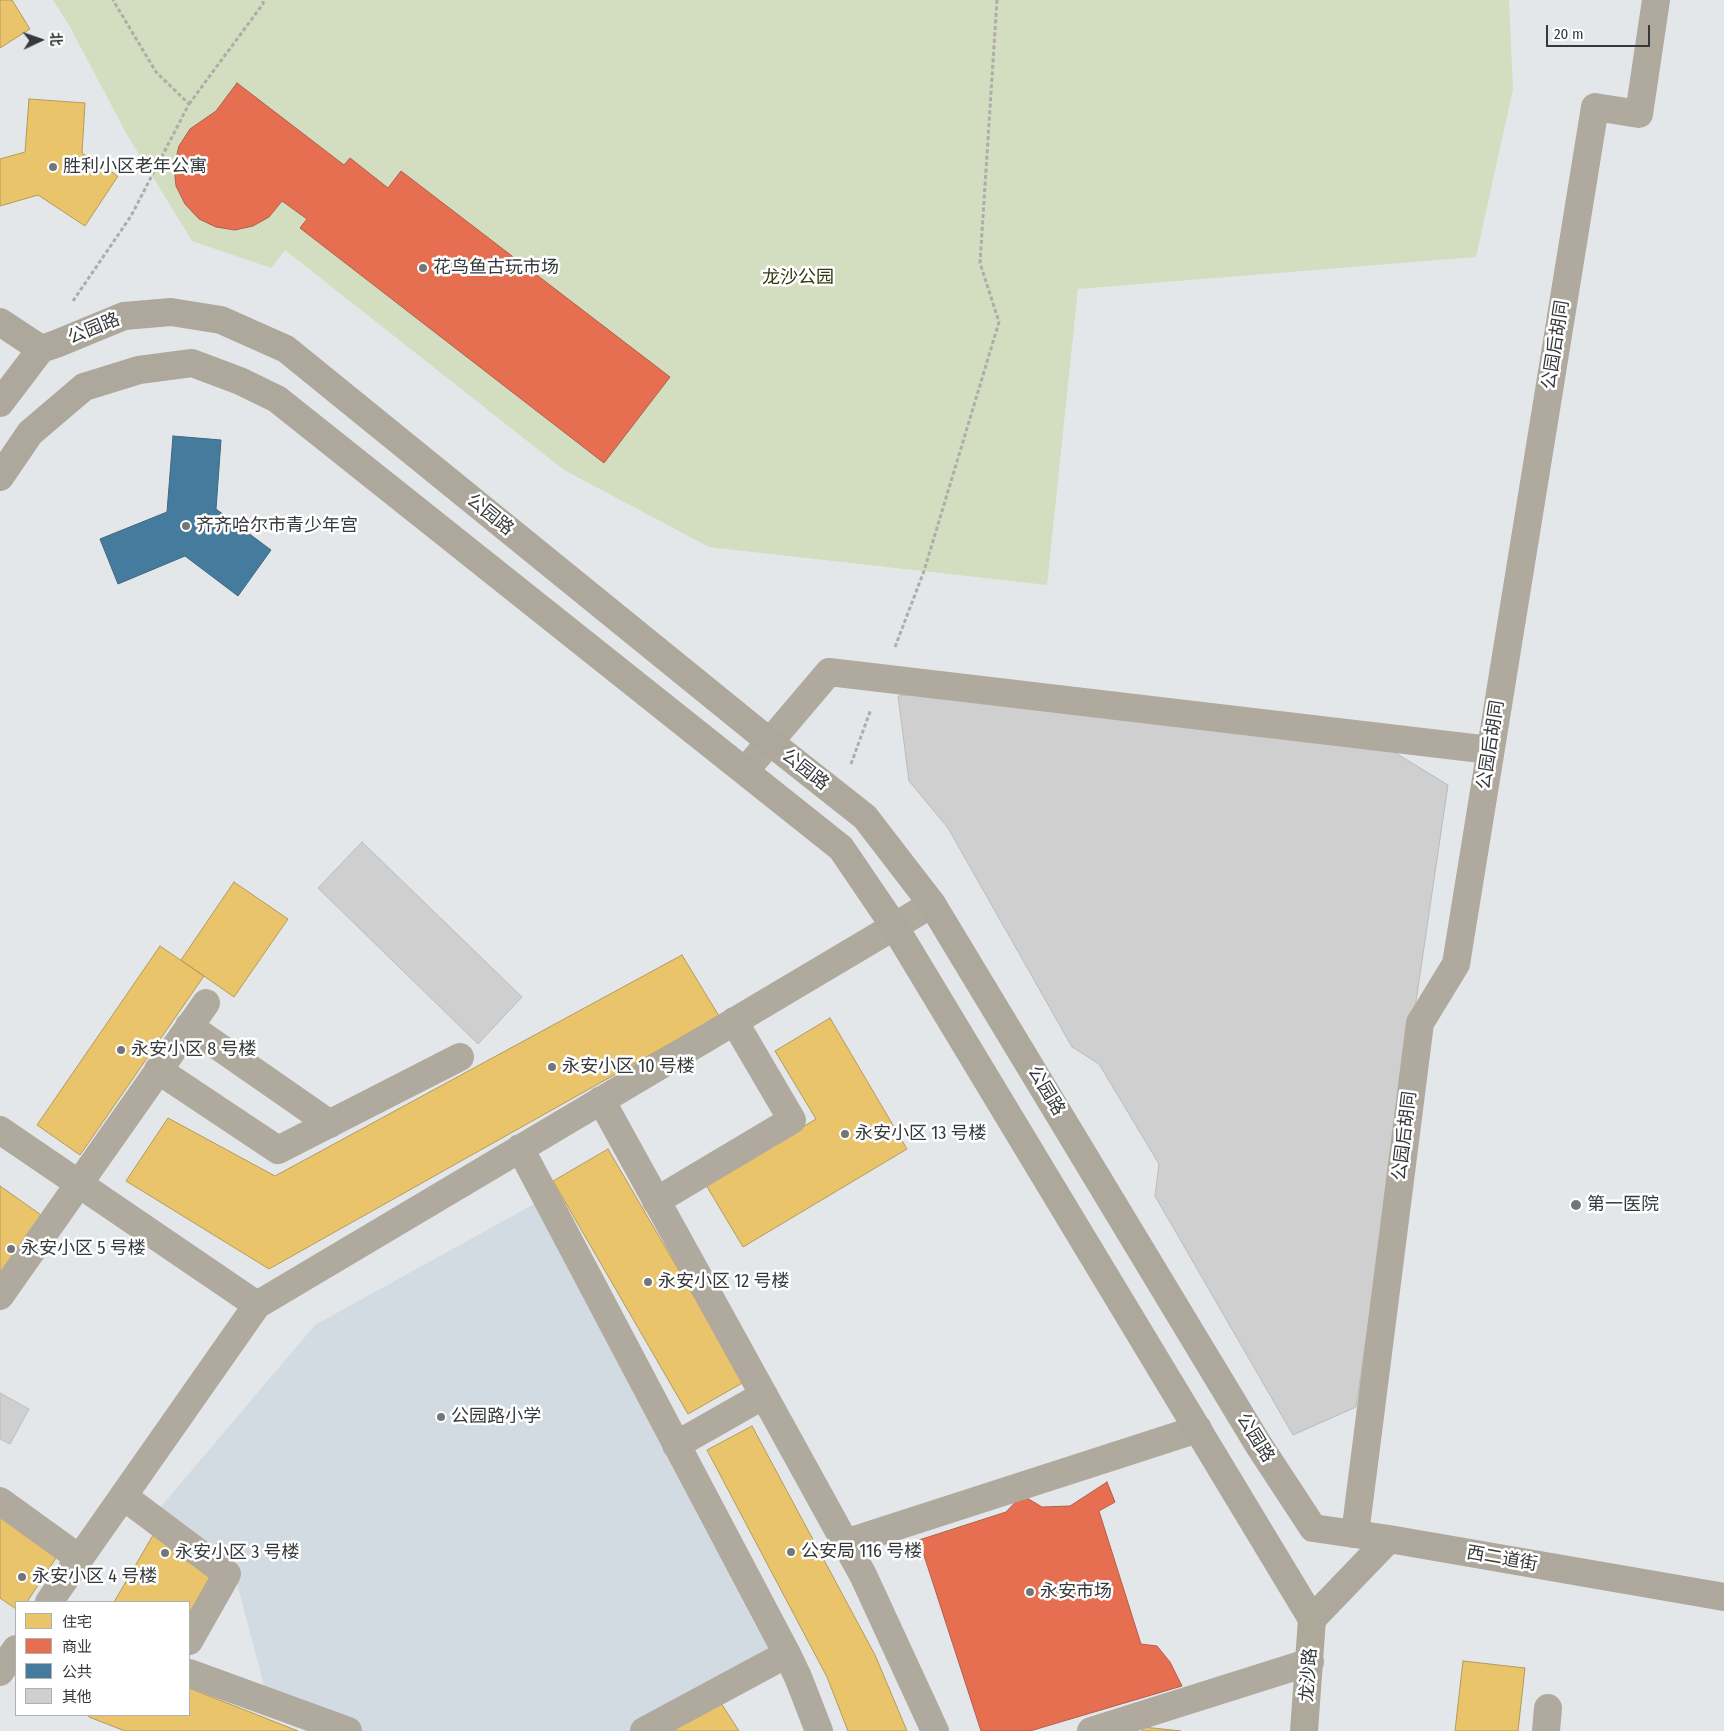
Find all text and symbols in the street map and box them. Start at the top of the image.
north arrow [15,15,65,65]
scale bar [1549,15,1653,47]
text: 20 m [1554,25,1584,43]
text: 北 [47,32,64,47]
place label: 胜利小区老年公寓 [63,156,207,178]
marker: 胜利小区老年公寓 [47,161,59,173]
place label: 花鸟鱼古玩市场 [433,257,559,279]
marker: 花鸟鱼古玩市场 [417,262,429,274]
park label: 龙沙公园 [762,267,834,289]
street label: 公园后胡同 [1538,299,1574,391]
street label: 公园路 [65,309,123,349]
street label: 公园路 [462,490,518,540]
place label: 齐齐哈尔市青少年宫 [196,515,358,537]
marker: 齐齐哈尔市青少年宫 [180,520,192,532]
street label: 公园后胡同 [1473,699,1509,791]
street label: 公园路 [777,745,833,795]
place label: 永安小区 8 号楼 [131,1039,256,1061]
marker: 永安小区 8 号楼 [115,1044,127,1056]
place label: 永安小区 10 号楼 [562,1056,695,1078]
marker: 永安小区 10 号楼 [546,1061,558,1073]
street label: 公园路 [1023,1062,1069,1120]
street label: 公园后胡同 [1389,1090,1421,1182]
place label: 永安小区 13 号楼 [855,1123,987,1145]
marker: 永安小区 13 号楼 [839,1128,851,1140]
place label: 第一医院 [1587,1194,1659,1216]
marker: 第一医院 [1569,1198,1583,1212]
place label: 永安小区 5 号楼 [21,1238,146,1260]
marker: 永安小区 5 号楼 [5,1243,17,1255]
place label: 永安小区 12 号楼 [658,1271,789,1293]
marker: 永安小区 12 号楼 [642,1276,654,1288]
place label: 公园路小学 [451,1406,541,1428]
street label: 公园路 [1232,1409,1278,1467]
marker: 公园路小学 [435,1411,447,1423]
place label: 公安局 116 号楼 [801,1541,922,1563]
place label: 永安小区 3 号楼 [175,1542,300,1564]
street label: 西二道街 [1465,1542,1539,1576]
marker: 公安局 116 号楼 [785,1546,797,1558]
marker: 永安小区 3 号楼 [159,1547,171,1559]
place label: 永安小区 4 号楼 [32,1566,157,1588]
marker: 永安小区 4 号楼 [16,1571,28,1583]
place label: 永安市场 [1040,1581,1112,1603]
marker: 永安市场 [1024,1586,1036,1598]
legend [15,1601,190,1716]
text: 住宅 [62,1613,92,1631]
text: 商业 [62,1638,92,1656]
street label: 龙沙路 [1296,1647,1322,1703]
text: 公共 [62,1663,92,1681]
text: 其他 [62,1688,92,1706]

